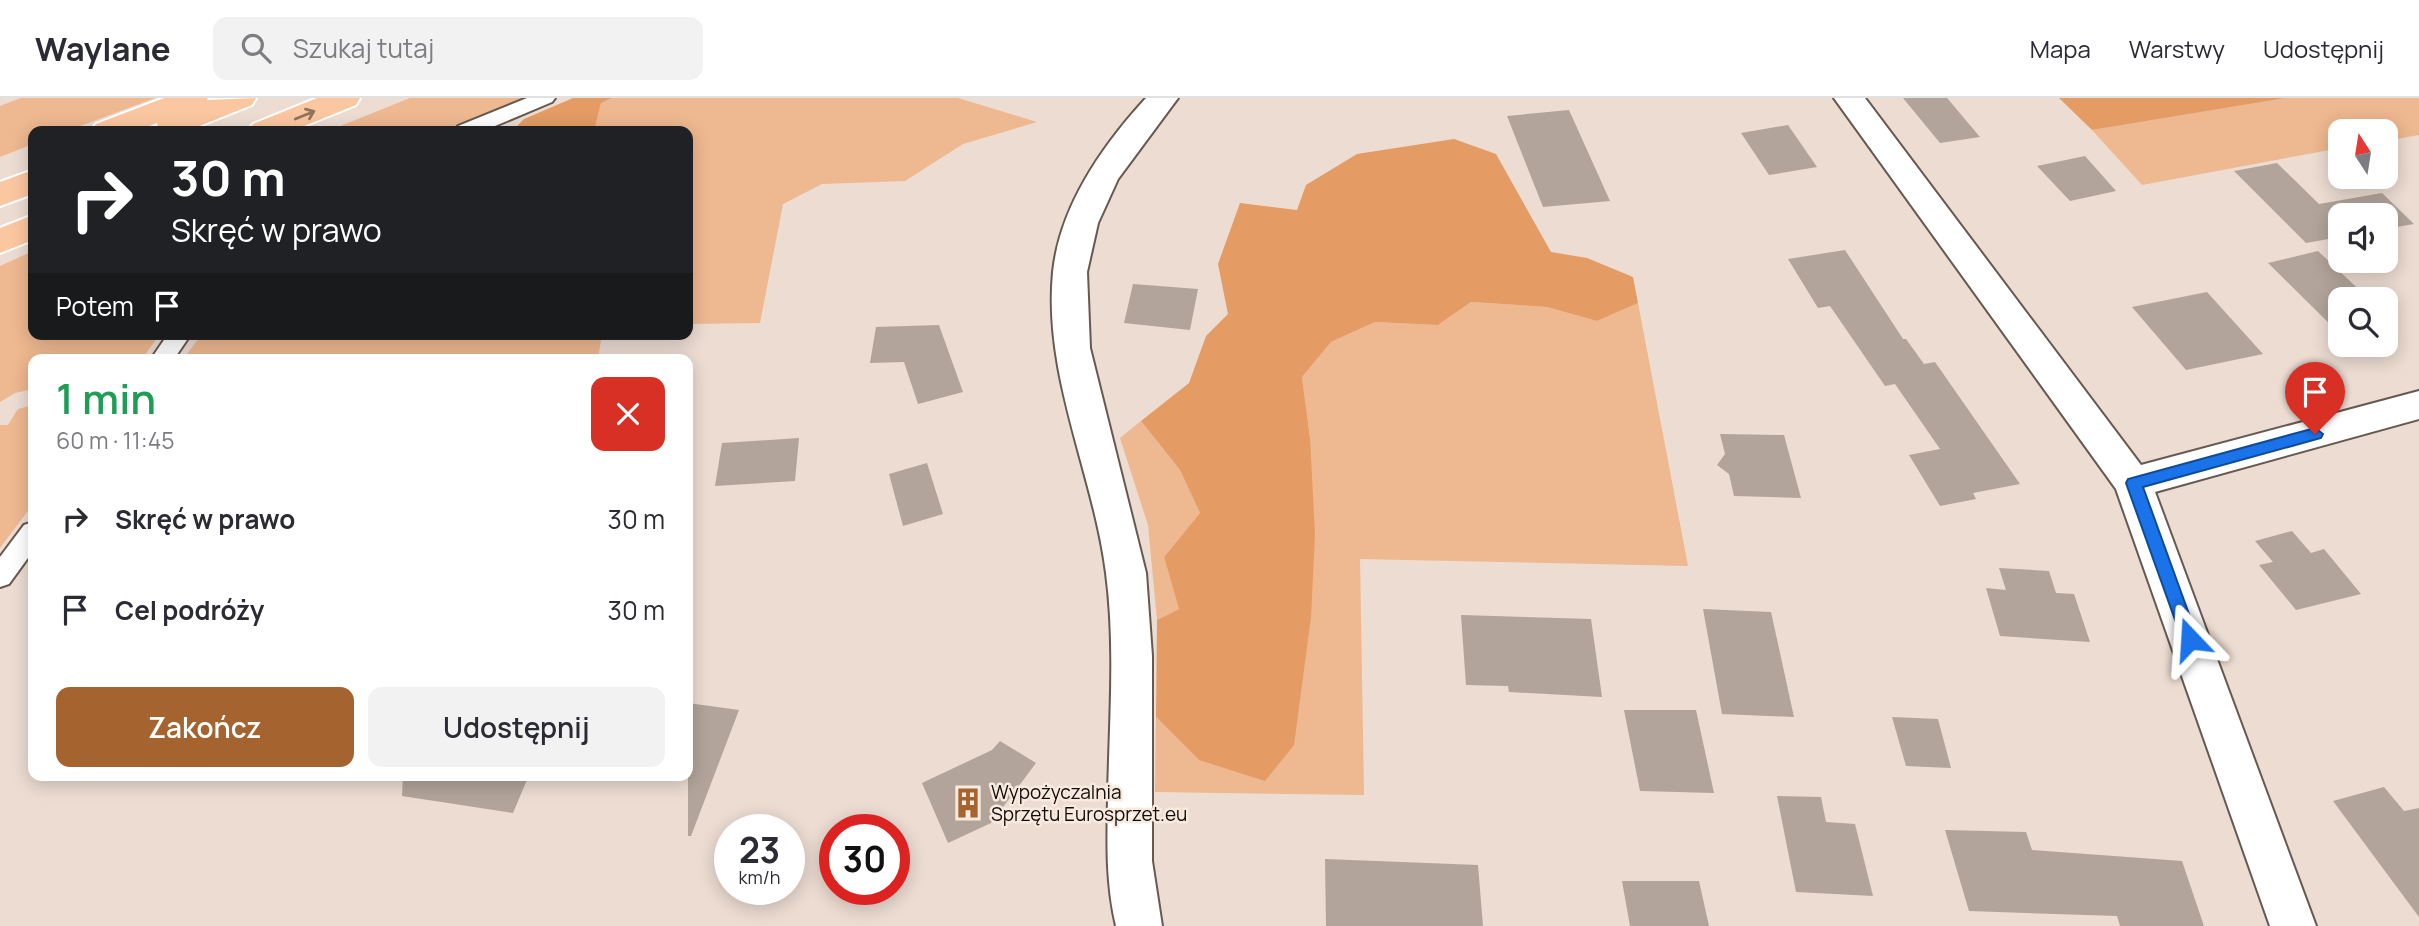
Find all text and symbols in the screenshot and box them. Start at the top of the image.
search box [213,17,703,80]
text: Waylane [35,26,171,71]
icon: search [237,29,275,67]
text: Szukaj tutaj [293,30,434,66]
text: Mapa [2030,32,2091,65]
text: Warstwy [2129,32,2225,65]
text: Udostępnij [2263,32,2384,65]
one-way arrow [293,107,315,120]
north arrow [2328,119,2398,189]
map controls [2328,119,2398,357]
text: 30 m [171,144,286,211]
icon: right [56,154,147,245]
button: sound [2328,203,2398,273]
text: Skręć w prawo [171,208,382,252]
icon: arrive [148,287,186,325]
button: search [2328,287,2398,357]
text: Potem [56,288,134,324]
pin [2285,362,2345,434]
text: 1 min [56,369,156,427]
icon: arrive [2296,373,2334,411]
button: close [591,377,665,451]
text: 60 m · 11:45 [56,424,174,456]
icon: right [56,500,94,538]
text: Skręć w prawo [115,501,295,537]
text: 30 m [608,501,665,537]
icon: arrive [56,591,94,629]
text: Cel podróży [115,592,264,628]
text: 30 m [608,592,665,628]
position arrow [2153,602,2227,676]
button: Zakończ [56,687,354,767]
button: Udostępnij [368,687,665,767]
place label: Wypożyczalnia Sprzętu Eurosprzet.eu [991,779,1187,827]
building icon: Wypożyczalnia Sprzętu Eurosprzet.eu [951,786,985,820]
speed limit sign: 30 [819,814,910,905]
text: 23 [739,826,780,874]
text: km/h [739,865,780,889]

